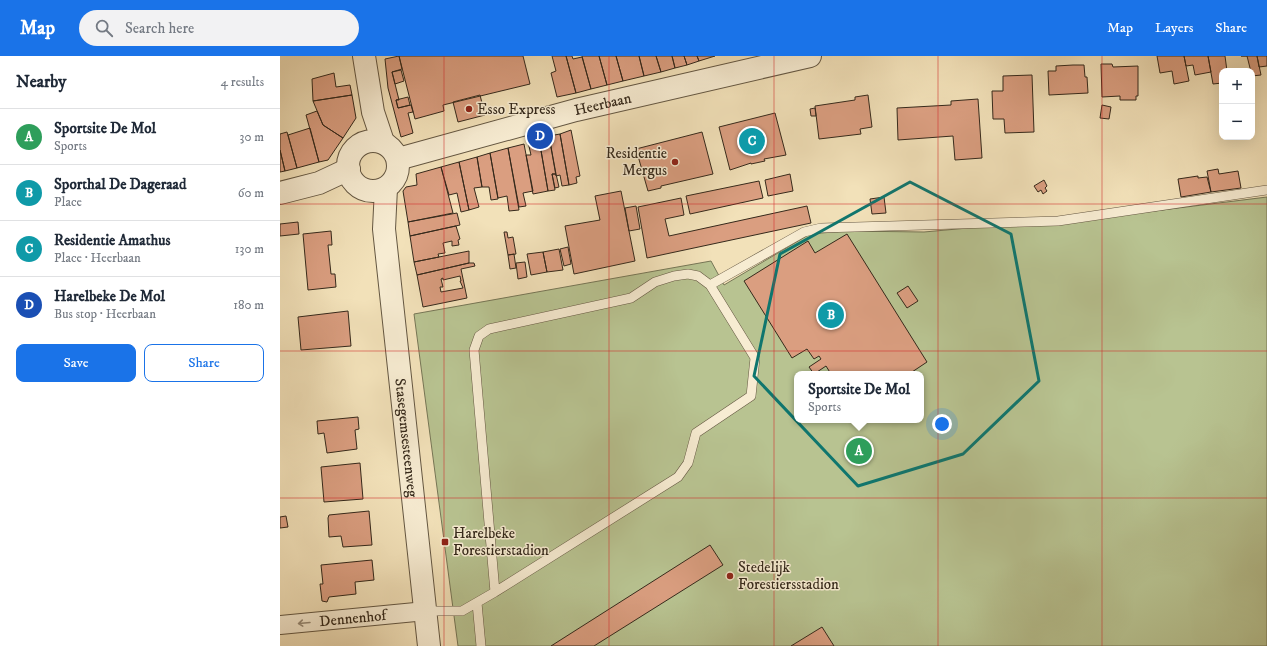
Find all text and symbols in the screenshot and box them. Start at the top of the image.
search box [79,10,359,46]
text: Map [20,17,55,40]
icon: search [93,17,115,39]
text: Search here [125,19,194,38]
text: Map [1107,19,1133,37]
text: Layers [1155,19,1193,37]
text: Share [1215,19,1247,37]
map controls [1219,68,1255,140]
button: + [1219,68,1255,104]
text: Nearby [16,71,66,93]
text: 4 results [221,74,264,90]
street label: Heerbaan [572,89,633,120]
place label: Esso Express [477,100,555,119]
marker: Esso Express [464,104,474,114]
button: − [1219,104,1255,140]
text: Sportsite De Mol [54,119,156,138]
pin: D [527,121,553,151]
pin: C [739,126,765,156]
text: A [25,129,33,145]
text: 30 m [240,129,264,145]
text: Sports [54,138,87,154]
place label: Residentie Mergus [606,144,667,180]
marker: Residentie Mergus [670,157,680,167]
text: Sporthal De Dageraad [54,175,186,194]
text: B [25,185,33,201]
text: 60 m [238,185,264,201]
text: Place [54,194,82,210]
text: Residentie Amathus [54,231,171,250]
text: C [25,241,33,257]
text: 130 m [235,241,264,257]
text: Place · Heerbaan [54,250,141,266]
text: Harelbeke De Mol [54,287,165,306]
text: D [24,297,34,313]
text: 180 m [233,297,264,313]
pin: B [818,300,844,330]
text: Bus stop · Heerbaan [54,306,156,322]
button: Save [16,344,136,382]
button: Share [144,344,264,382]
popup [794,371,924,423]
street label: Stasegemsesteenweg [390,377,422,499]
text: Sportsite De Mol [808,380,910,399]
text: Sports [808,399,841,415]
your location [932,414,952,434]
pin: A [846,436,872,466]
place label: Harelbeke Forestierstadion [453,524,549,560]
marker: Harelbeke Forestierstadion [440,537,450,547]
place label: Stedelijk Forestiersstadion [738,558,839,594]
marker: Stedelijk Forestiersstadion [725,571,735,581]
street label: Dennenhof [318,606,389,631]
one-way arrow [298,619,311,626]

